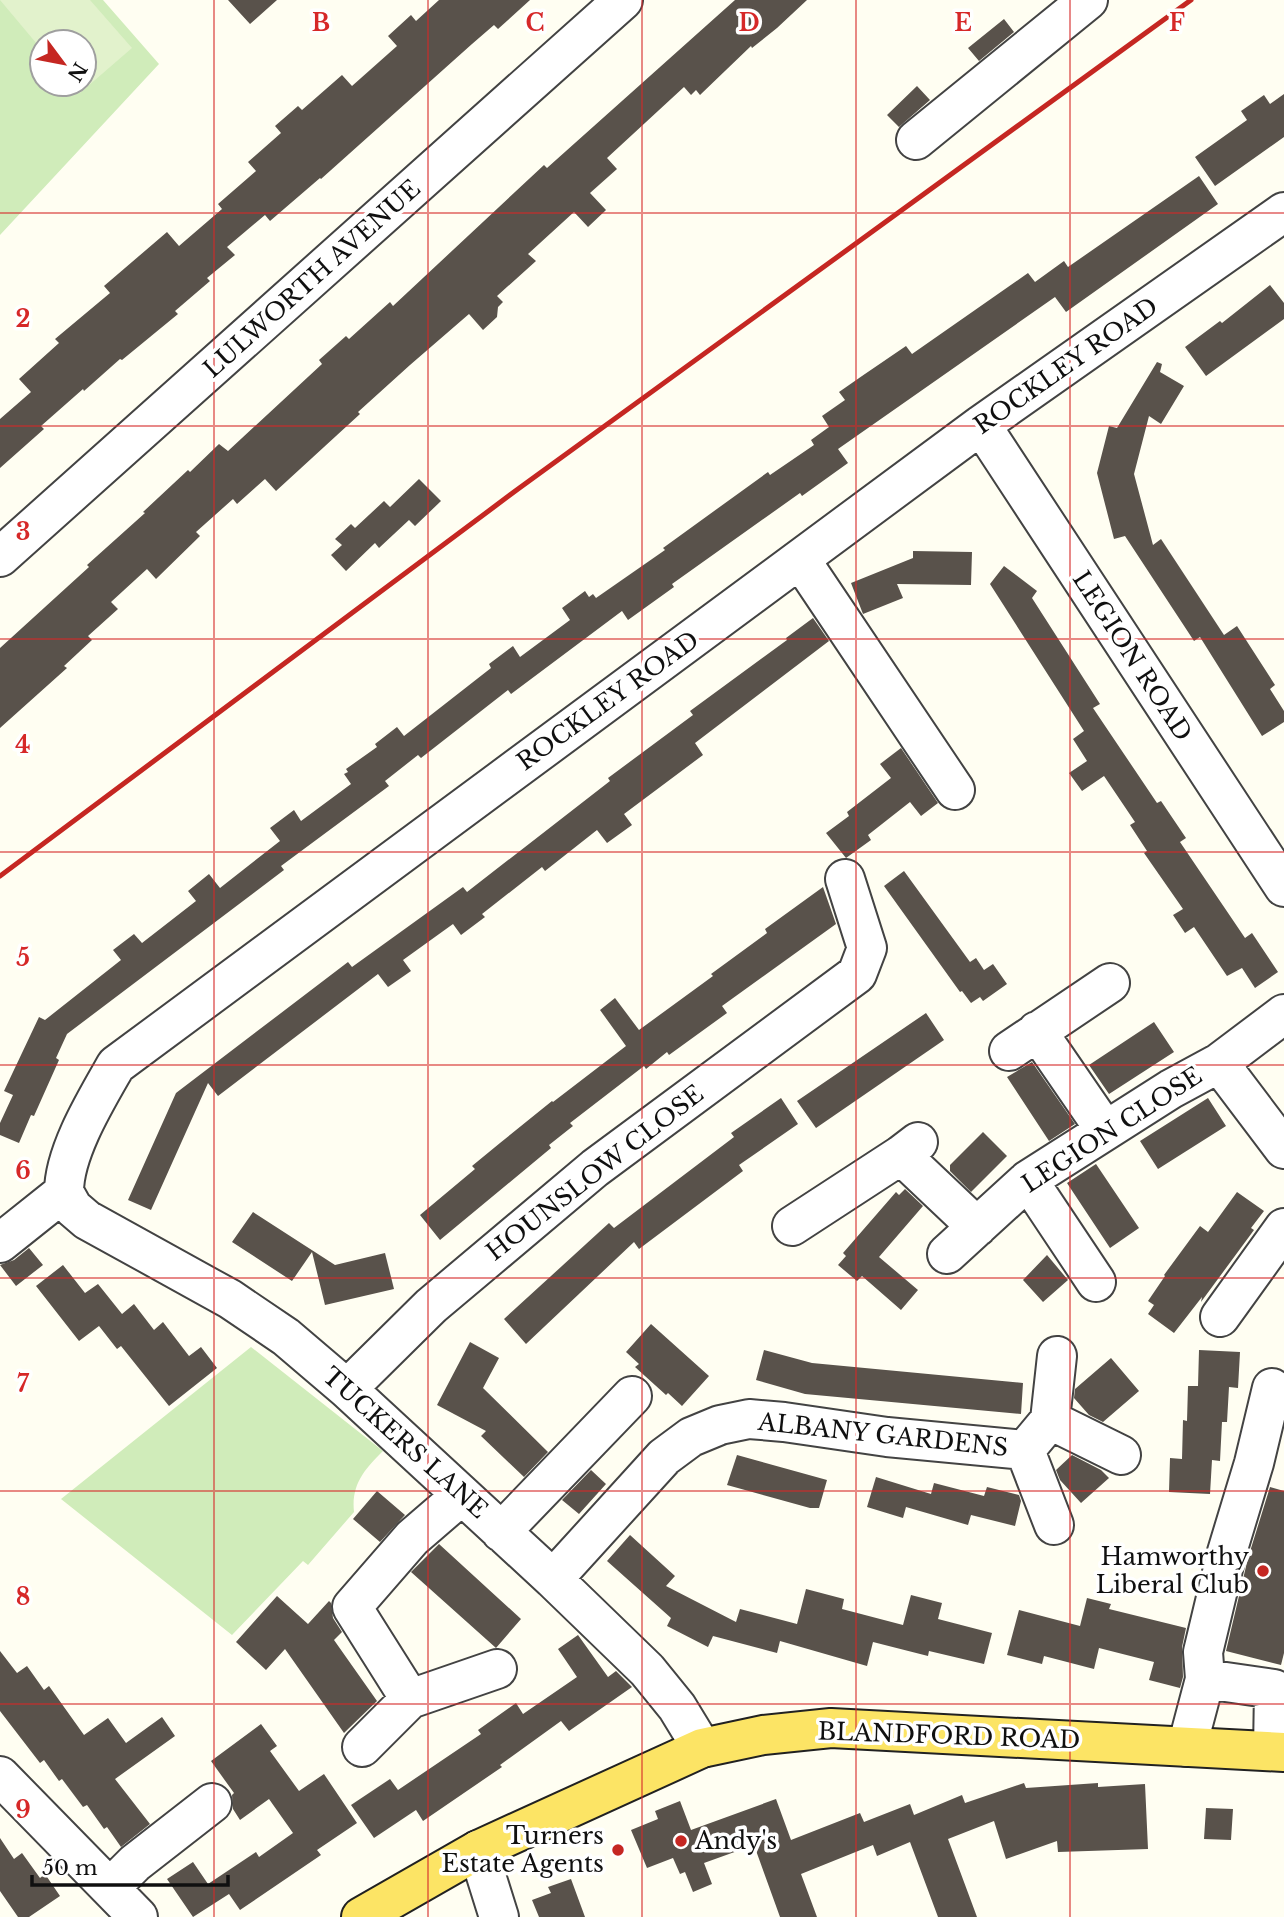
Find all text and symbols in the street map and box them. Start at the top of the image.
text: B [312,9,330,37]
text: C [526,9,544,37]
text: D [738,9,760,37]
text: E [954,9,972,37]
text: F [1169,9,1185,37]
north arrow [28,28,98,98]
text: N [62,58,91,86]
street label: LULWORTH AVENUE [197,174,426,384]
street label: ROCKLEY ROAD [968,291,1163,440]
text: 2 [16,305,30,333]
text: 3 [16,518,30,546]
street label: LEGION ROAD [1067,565,1198,746]
street label: ROCKLEY ROAD [511,625,704,776]
text: 4 [15,731,31,759]
text: 5 [16,944,30,972]
street label: LEGION CLOSE [1016,1061,1207,1199]
street label: HOUNSLOW CLOSE [480,1079,709,1266]
text: 6 [15,1157,31,1185]
street label: TUCKERS LANE [317,1361,494,1524]
text: 7 [17,1370,30,1398]
street label: ALBANY GARDENS [756,1407,1009,1462]
place label: Hamworthy Liberal Club [1096,1542,1250,1599]
marker: Hamworthy Liberal Club [1255,1563,1271,1579]
text: 8 [16,1583,30,1611]
street label: BLANDFORD ROAD [817,1716,1081,1755]
text: 9 [15,1796,31,1824]
place label: Turners Estate Agents [442,1821,604,1878]
place label: Andy's [694,1826,777,1855]
marker: Andy's [673,1833,689,1849]
marker: Turners Estate Agents [610,1842,626,1858]
scale bar [32,1843,228,1887]
text: 50 m [42,1855,98,1881]

